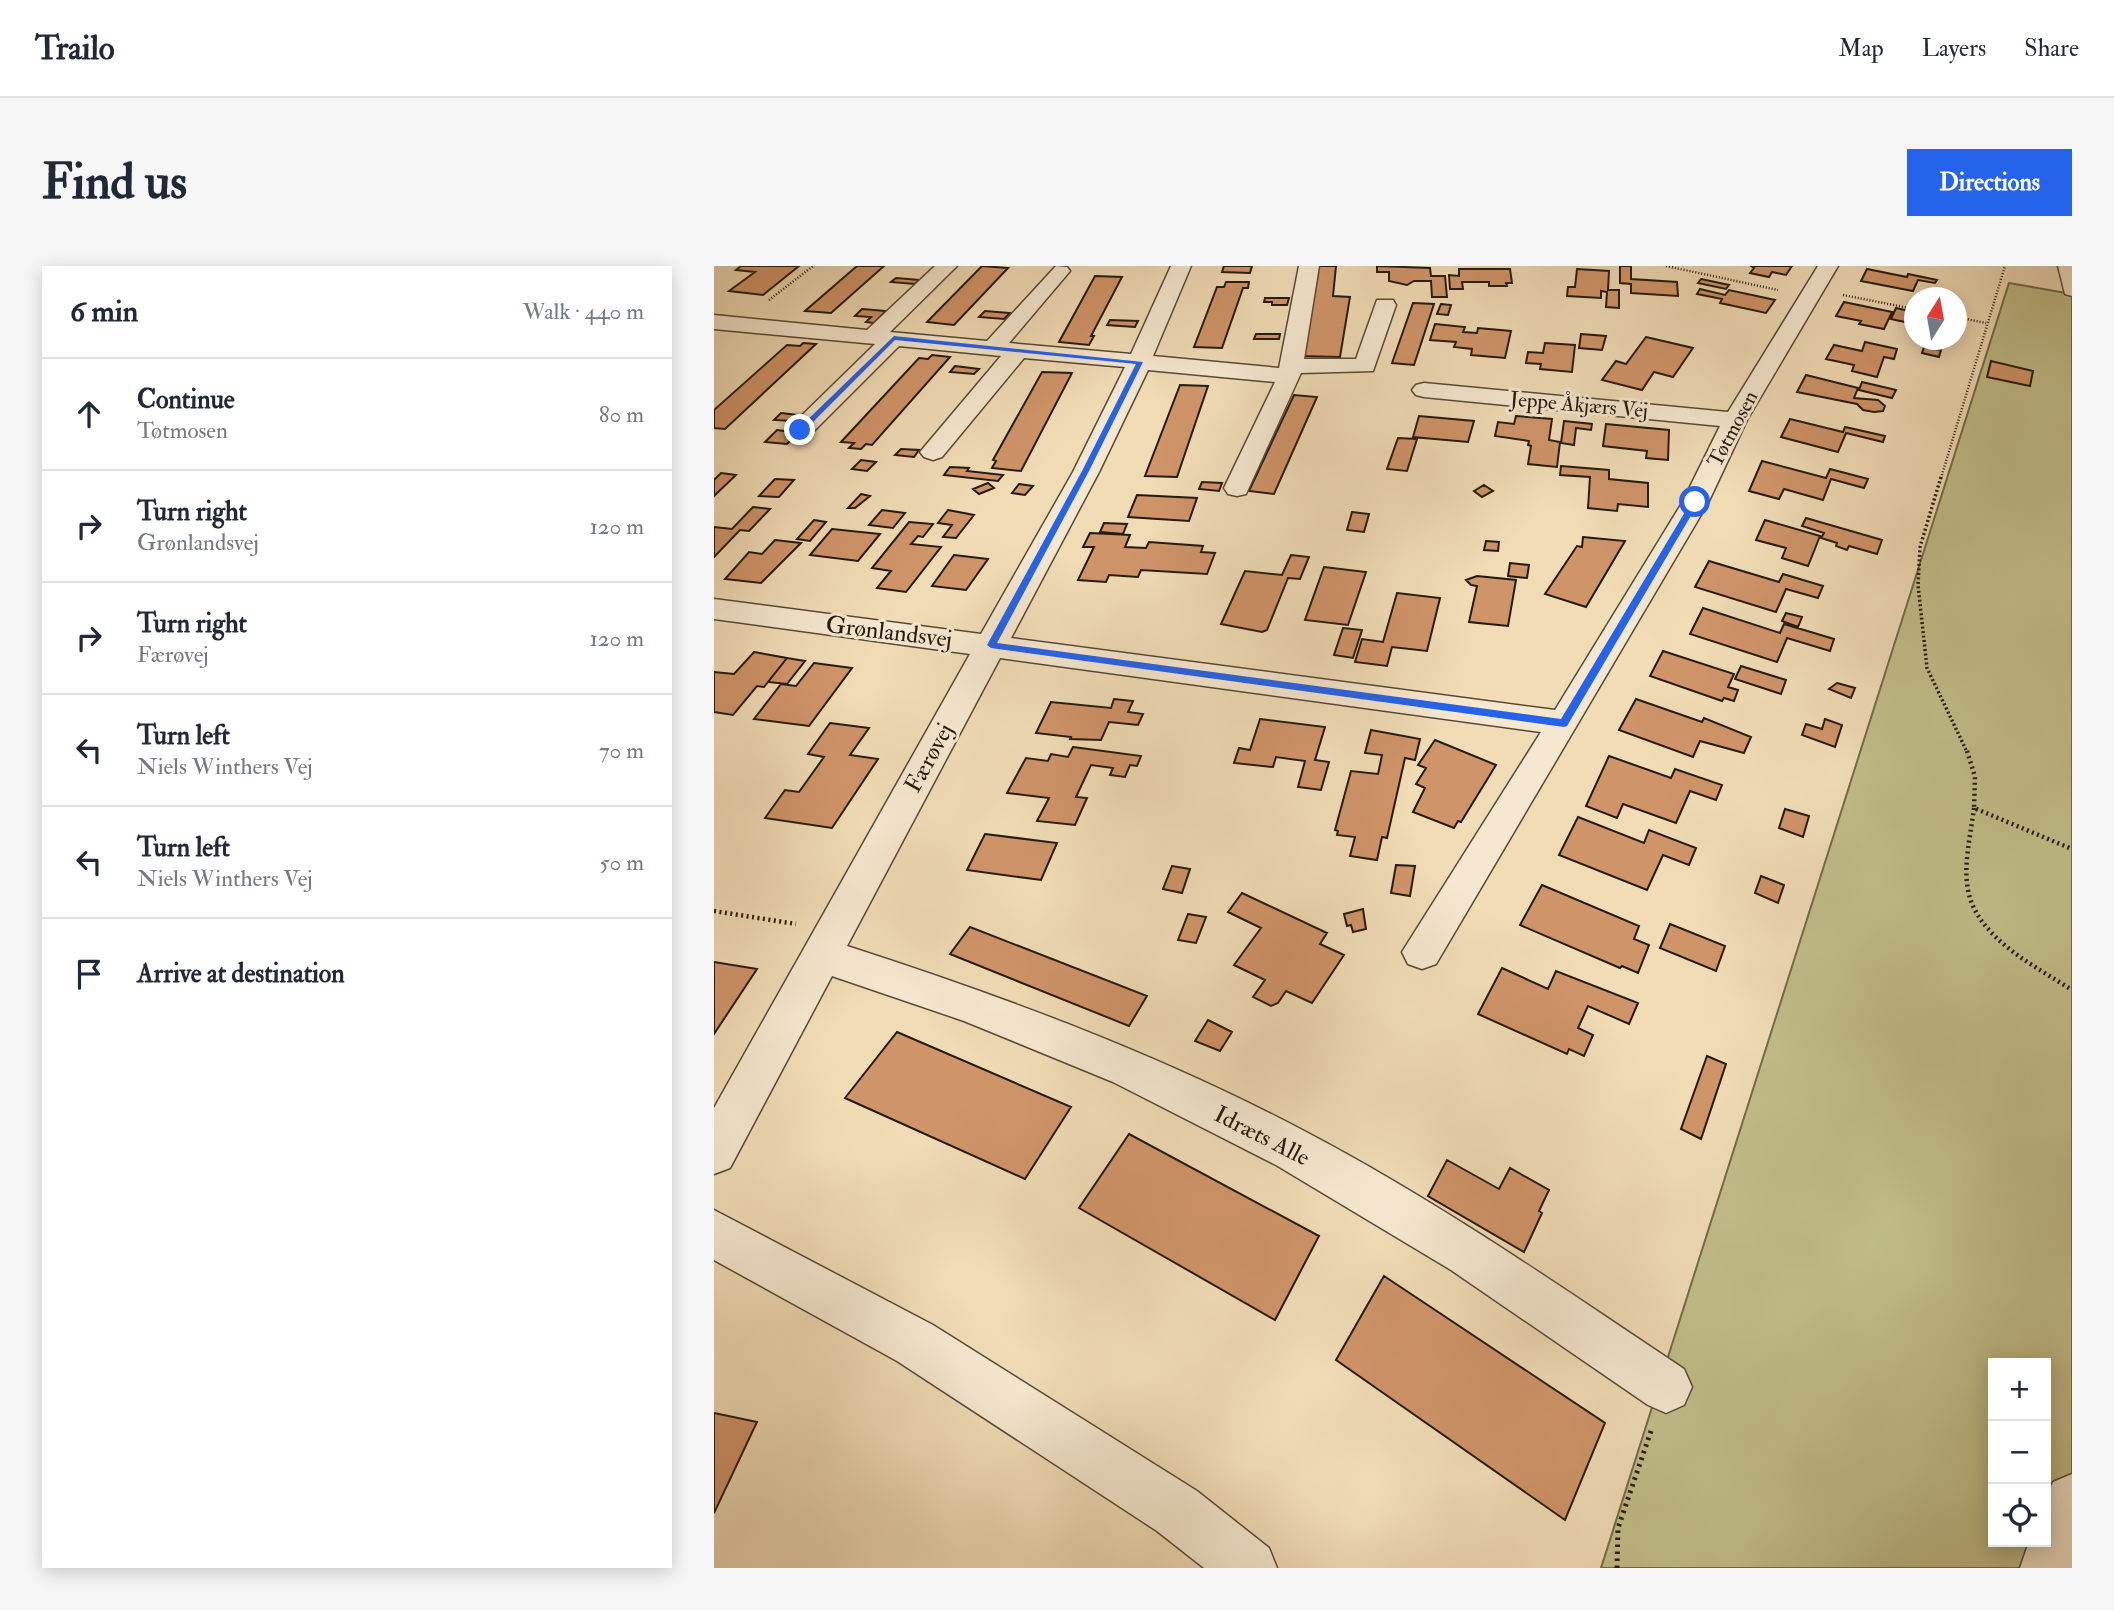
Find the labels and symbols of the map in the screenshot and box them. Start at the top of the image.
north arrow [1904,287,1967,350]
street label: Jeppe Åkjærs Vej [1508,385,1649,424]
street label: Tøtmosen [1702,386,1764,472]
route end [784,414,815,445]
route start [1679,486,1710,517]
street label: Grønlandsvej [824,609,954,655]
street label: Færøvej [897,718,961,798]
street label: Idræts Alle [1209,1099,1315,1173]

